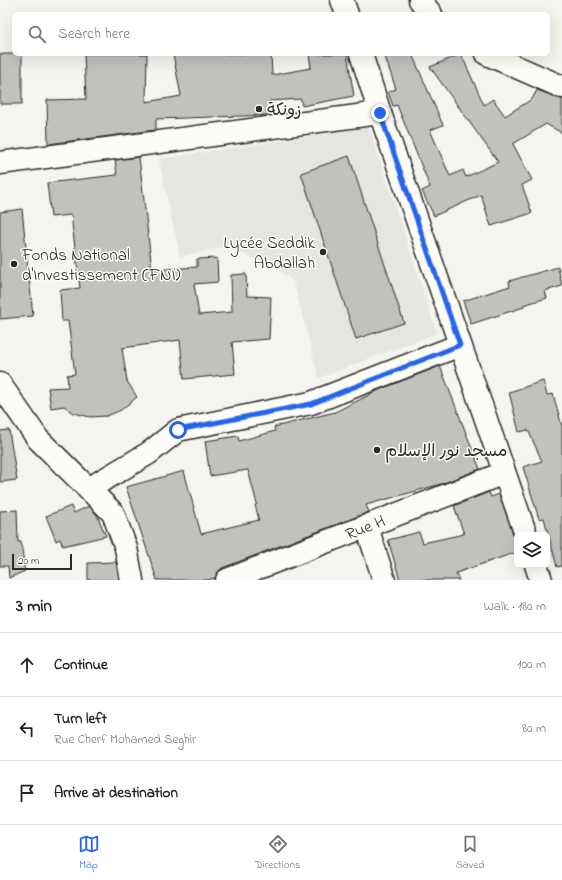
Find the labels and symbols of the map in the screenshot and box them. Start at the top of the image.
place label: زونكة [267,98,301,123]
marker: زونكة [254,104,264,114]
route end [371,104,389,122]
place label: Lycée Seddik Abdallah [224,231,316,276]
place label: Fonds National d'Investissement (FNI) [21,243,181,288]
marker: Lycée Seddik Abdallah [318,247,328,257]
marker: Fonds National d'Investissement (FNI) [9,259,19,269]
route start [169,421,187,439]
place label: مسجد نور الإسلام [385,439,507,464]
marker: مسجد نور الإسلام [372,445,382,455]
street label: Rue H [342,509,389,547]
scale bar [12,552,72,571]

